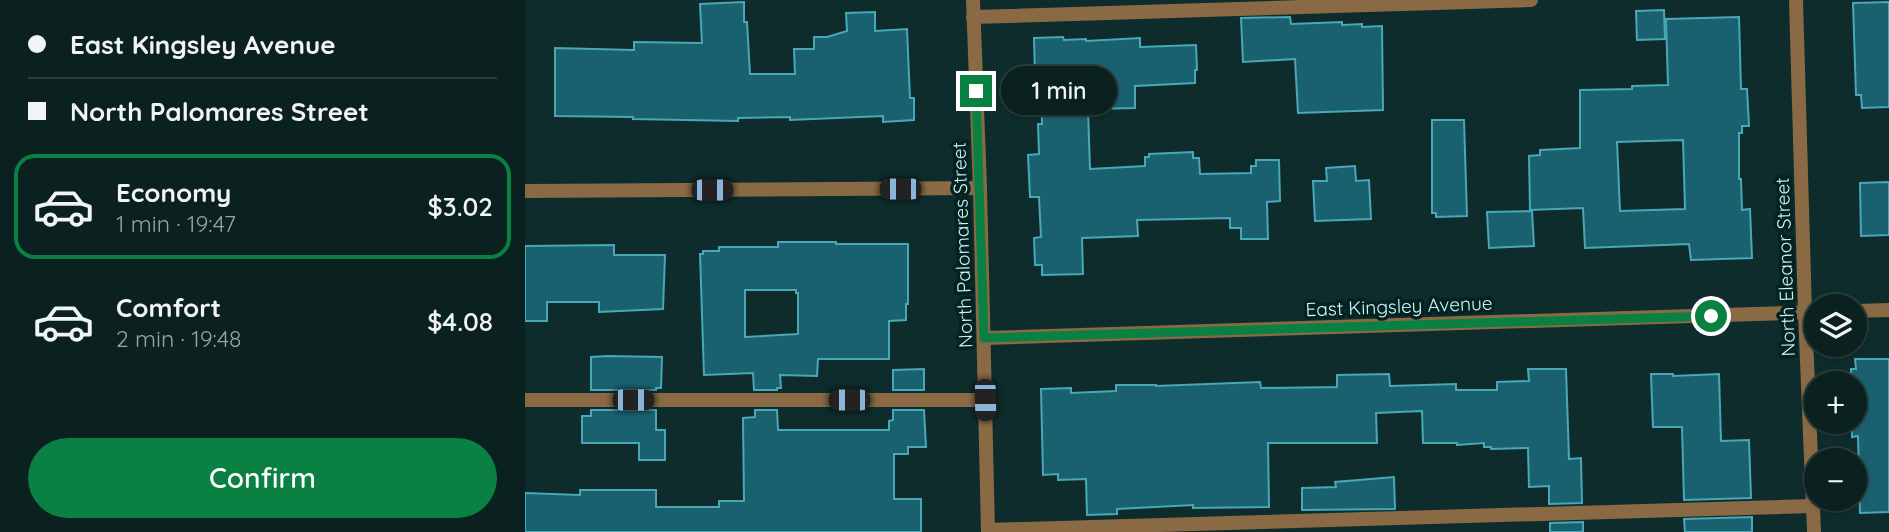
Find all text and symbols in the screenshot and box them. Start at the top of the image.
text: East Kingsley Avenue [70,28,336,61]
callout: 1 min [1001,66,1116,116]
route end [960,75,992,107]
text: 1 min [1031,76,1087,105]
text: North Palomares Street [70,95,369,128]
street label: North Palomares Street [946,142,978,348]
icon: car [32,175,95,238]
text: Economy [116,176,231,209]
street label: North Eleanor Street [1770,177,1800,357]
car [880,179,922,200]
car [692,180,734,201]
text: $3.02 [428,190,493,223]
text: 1 min · 19:47 [116,209,236,238]
icon: car [32,290,95,353]
text: Comfort [116,291,221,324]
street label: East Kingsley Avenue [1305,291,1493,321]
map controls [1804,294,1867,511]
button: layers [1804,294,1867,357]
route start [1695,300,1727,332]
text: $4.08 [427,305,493,338]
text: 2 min · 19:48 [116,324,241,353]
button: + [1804,371,1867,434]
car [975,379,996,421]
car [613,390,655,411]
car [829,390,871,411]
button: Confirm [28,438,497,518]
button: − [1804,448,1867,511]

